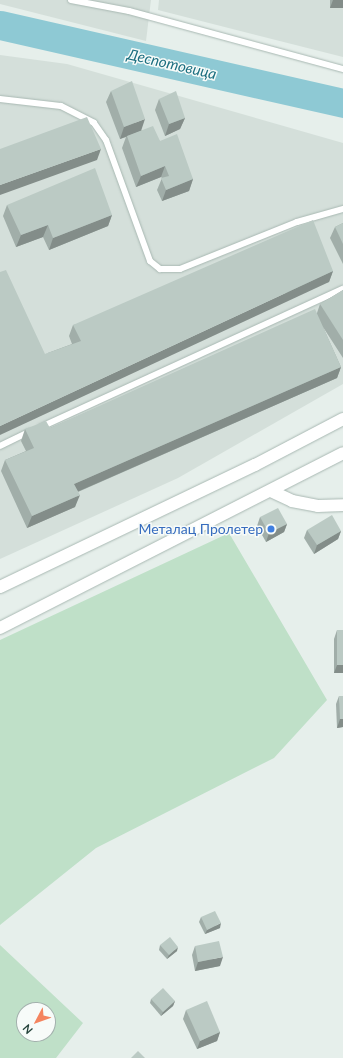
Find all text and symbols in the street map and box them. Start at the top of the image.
water label: Деспотовица [126,45,218,83]
place label: Металац Пролетер [139,521,263,537]
marker: Металац Пролетер [266,524,276,534]
north arrow [16,1002,56,1042]
text: N [20,1022,35,1037]

